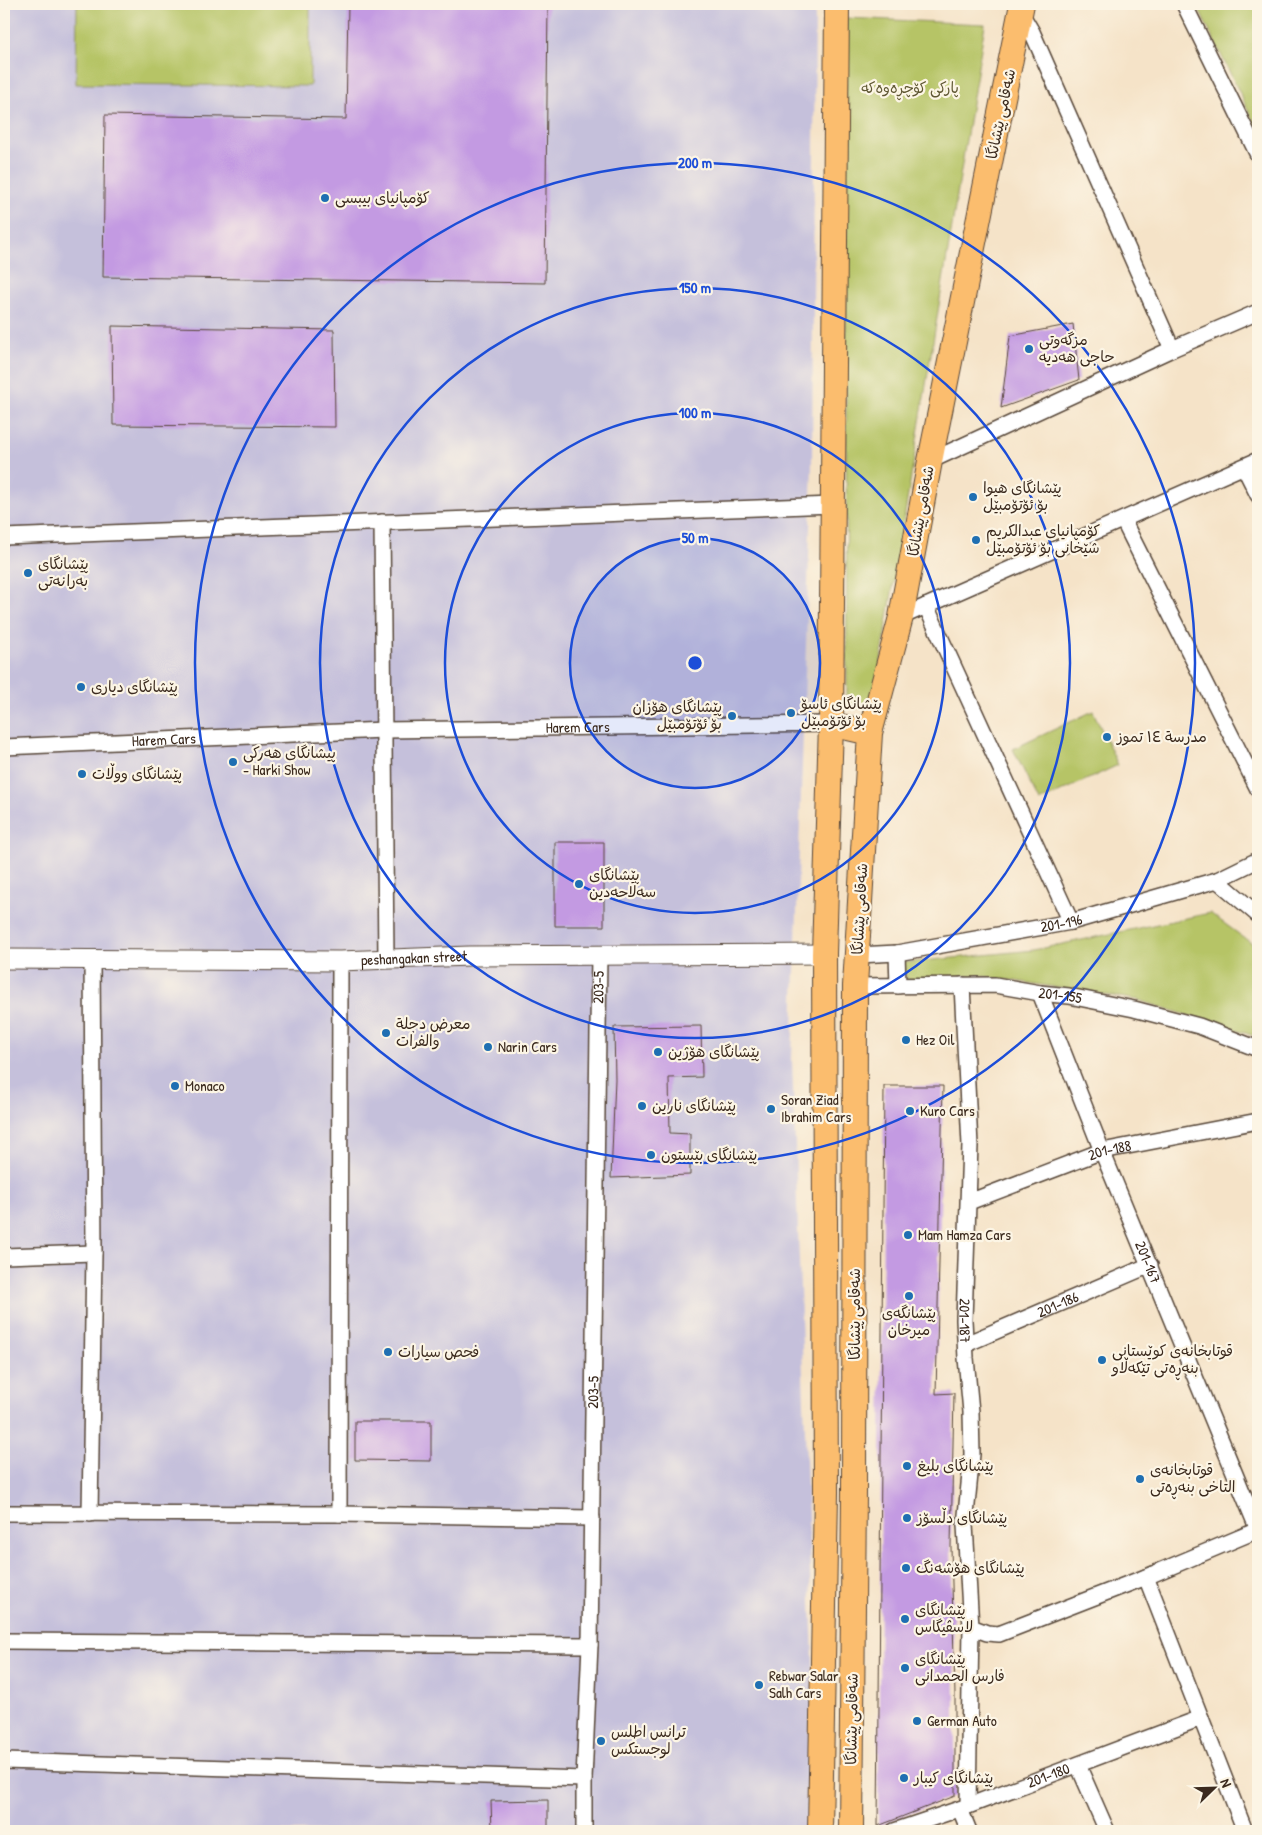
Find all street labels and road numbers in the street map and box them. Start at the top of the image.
street label: شەقامی پێشانگا [981,67,1020,161]
street label: شەقامی پێشانگا [902,464,939,558]
street label: Harem Cars [545,716,610,738]
street label: Harem Cars [131,727,196,751]
street label: شەقامی پێشانگا [847,863,872,955]
street label: 201-196 [1039,908,1085,937]
street label: peshangakan street [361,945,468,970]
street label: 203-5 [587,970,609,1004]
street label: 201-155 [1038,982,1084,1008]
street label: 201-188 [1085,1135,1133,1165]
street label: 201-167 [1130,1238,1166,1286]
street label: شەقامی پێشانگا [844,1268,865,1360]
street label: 201-186 [1034,1286,1082,1322]
street label: 201-187 [954,1298,976,1344]
street label: 203-5 [582,1375,604,1409]
street label: شەقامی پێشانگا [840,1673,863,1765]
street label: 201-180 [1024,1758,1073,1793]

